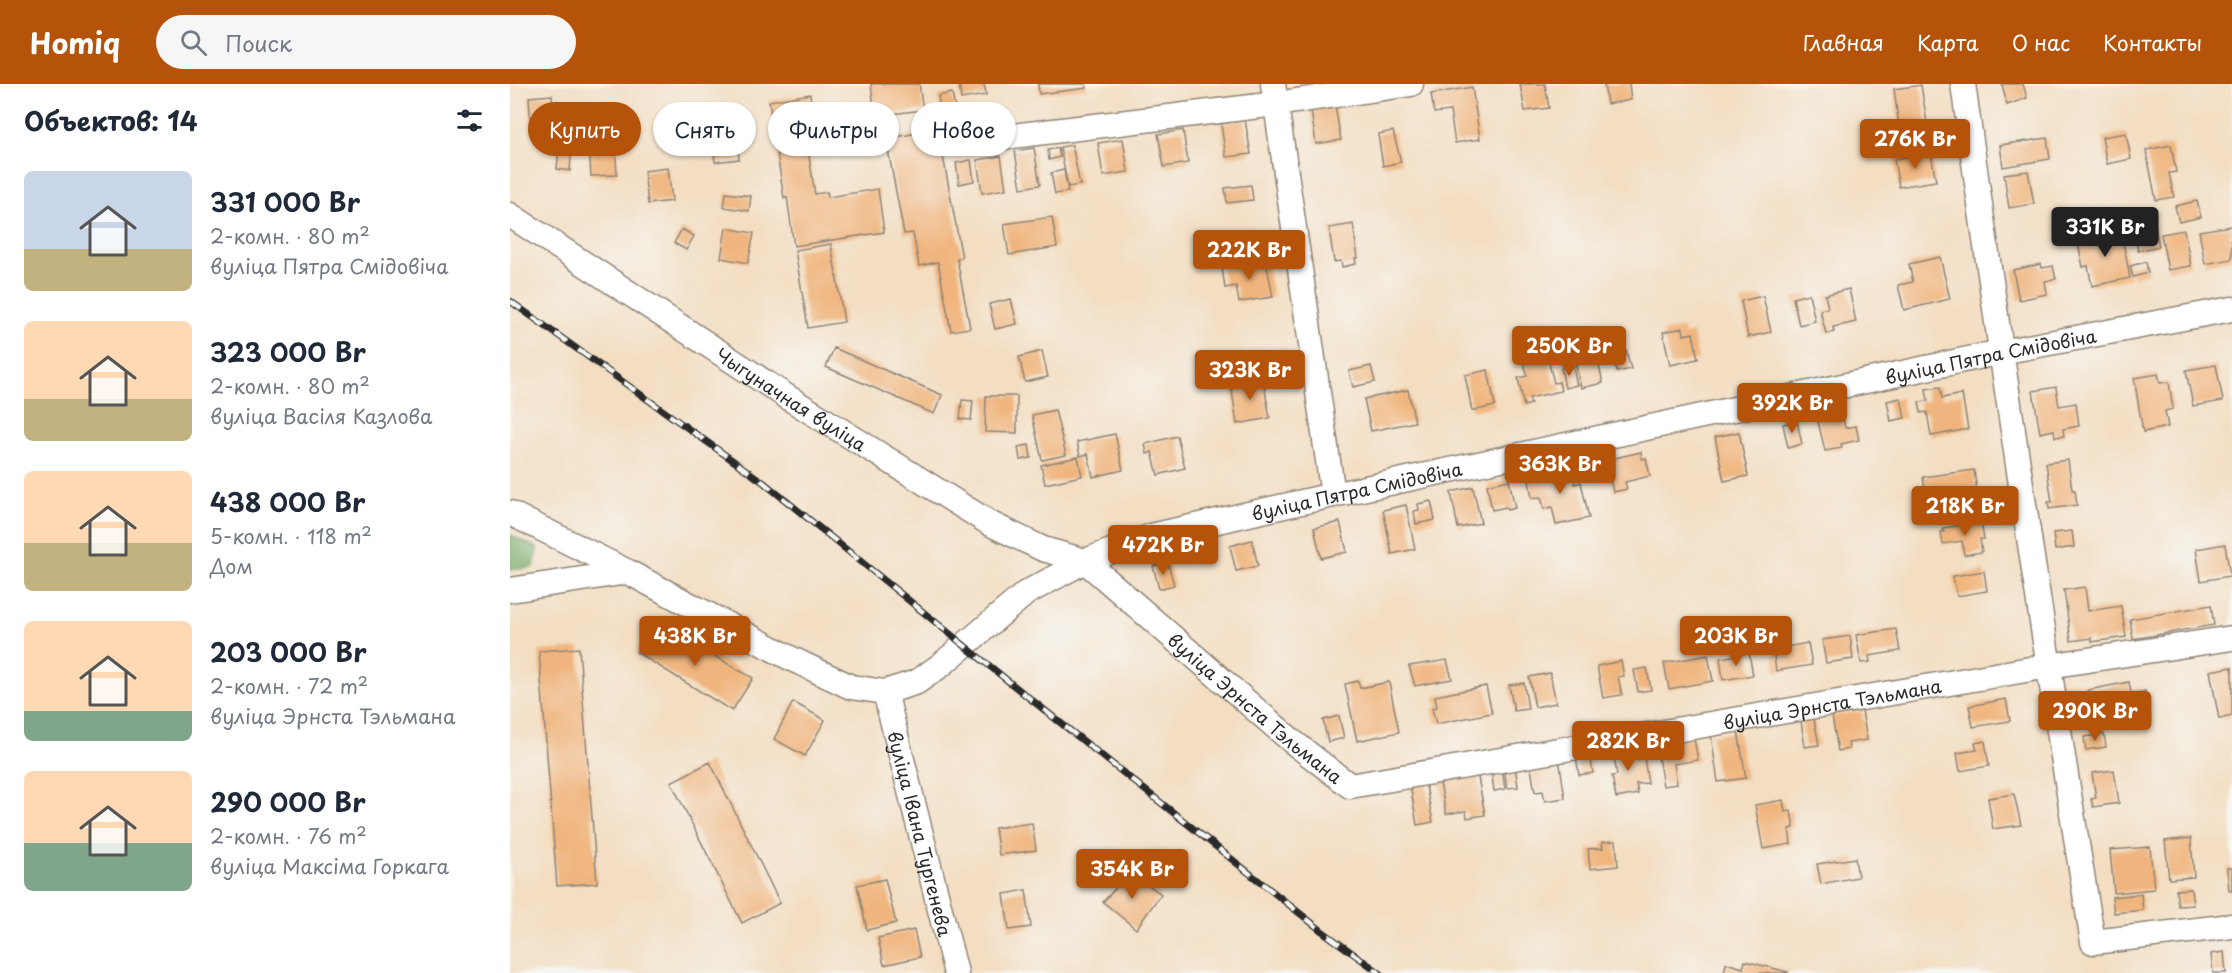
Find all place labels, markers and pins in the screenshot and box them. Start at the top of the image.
pin: 276K Br [1860,119,1970,170]
pin: 331K Br [2050,207,2160,258]
pin: 222K Br [1194,230,1304,281]
pin: 250K Br [1514,326,1624,377]
pin: 323K Br [1195,350,1305,401]
pin: 392K Br [1737,383,1847,434]
pin: 363K Br [1505,444,1615,495]
pin: 218K Br [1910,486,2020,537]
pin: 472K Br [1108,525,1218,576]
pin: 438K Br [640,616,750,667]
pin: 203K Br [1681,616,1791,667]
pin: 290K Br [2040,691,2150,742]
pin: 282K Br [1573,721,1683,772]
pin: 354K Br [1077,849,1187,900]

